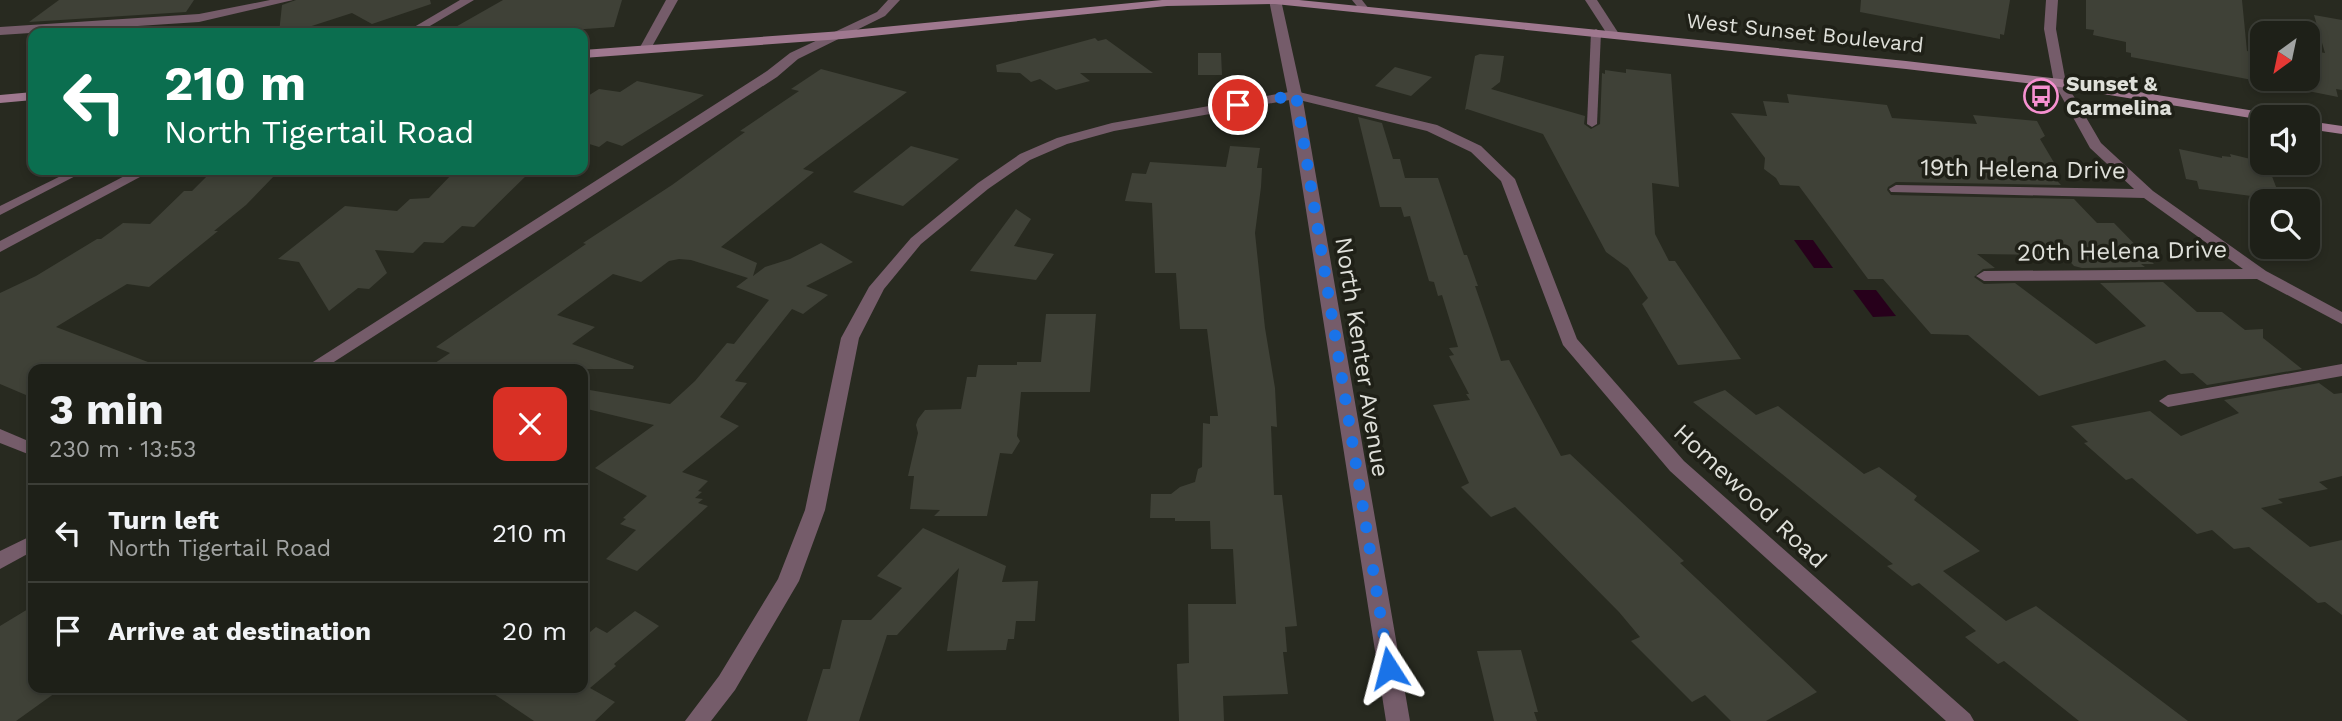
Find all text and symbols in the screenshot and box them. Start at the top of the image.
street label: West Sunset Boulevard [1685,8,1925,57]
north arrow [2250,21,2320,91]
map controls [2250,21,2320,259]
text: 210 m [164,54,306,112]
icon: left [49,56,140,147]
place label: Sunset & Carmelina [2066,71,2172,120]
pin [1208,75,1268,135]
bus stop icon: Sunset & Carmelina [2022,77,2060,115]
icon: arrive [1219,86,1257,124]
button: sound [2250,105,2320,175]
text: North Tigertail Road [164,113,474,151]
street label: 19th Helena Drive [1920,153,2126,185]
button: search [2250,189,2320,259]
street label: North Kenter Avenue [1329,235,1395,479]
street label: 20th Helena Drive [2017,235,2227,267]
text: 3 min [49,385,164,434]
button: close [493,387,567,461]
street label: Homewood Road [1668,418,1832,574]
text: 230 m · 13:53 [49,436,196,463]
text: Turn left [108,505,219,535]
icon: left [49,514,87,552]
text: 210 m [492,518,567,548]
text: North Tigertail Road [108,535,331,562]
icon: arrive [49,612,87,650]
text: Arrive at destination [108,616,371,646]
text: 20 m [502,616,567,646]
position arrow [1352,631,1426,705]

